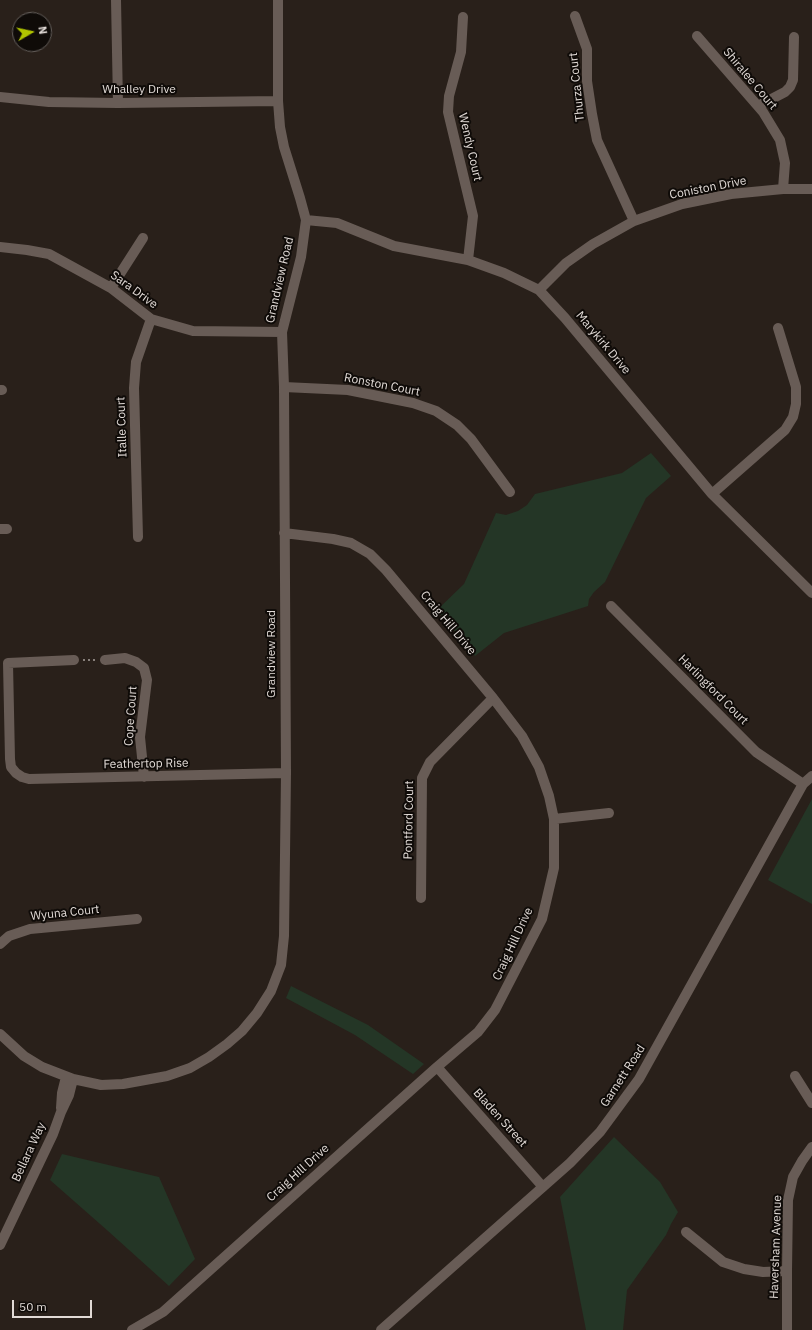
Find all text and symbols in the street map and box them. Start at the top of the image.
north arrow [12,12,52,52]
text: N [35,25,50,35]
street label: Shiralee Court [720,45,780,113]
street label: Thurza Court [566,52,588,122]
street label: Whalley Drive [102,83,176,97]
street label: Wendy Court [455,112,485,182]
street label: Coniston Drive [668,173,748,203]
street label: Grandview Road [263,236,297,324]
street label: Sara Drive [108,268,160,312]
street label: Marykirk Drive [573,309,633,377]
street label: Ronston Court [343,371,421,399]
street label: Italle Court [114,396,130,458]
street label: Craig Hill Drive [417,588,479,658]
street label: Grandview Road [265,610,279,698]
street label: Harlingford Court [675,652,751,728]
street label: Cope Court [122,685,140,747]
street label: Feathertop Rise [103,756,189,772]
street label: Pontford Court [401,780,417,860]
street label: Wyuna Court [30,902,100,924]
street label: Craig Hill Drive [490,905,536,983]
street label: Garnett Road [598,1042,648,1110]
street label: Bladen Street [470,1086,530,1150]
street label: Bellara Way [9,1120,49,1184]
street label: Craig Hill Drive [264,1141,332,1205]
street label: Haversham Avenue [767,1195,785,1299]
scale bar [14,1292,94,1318]
text: 50 m [19,1299,47,1314]

